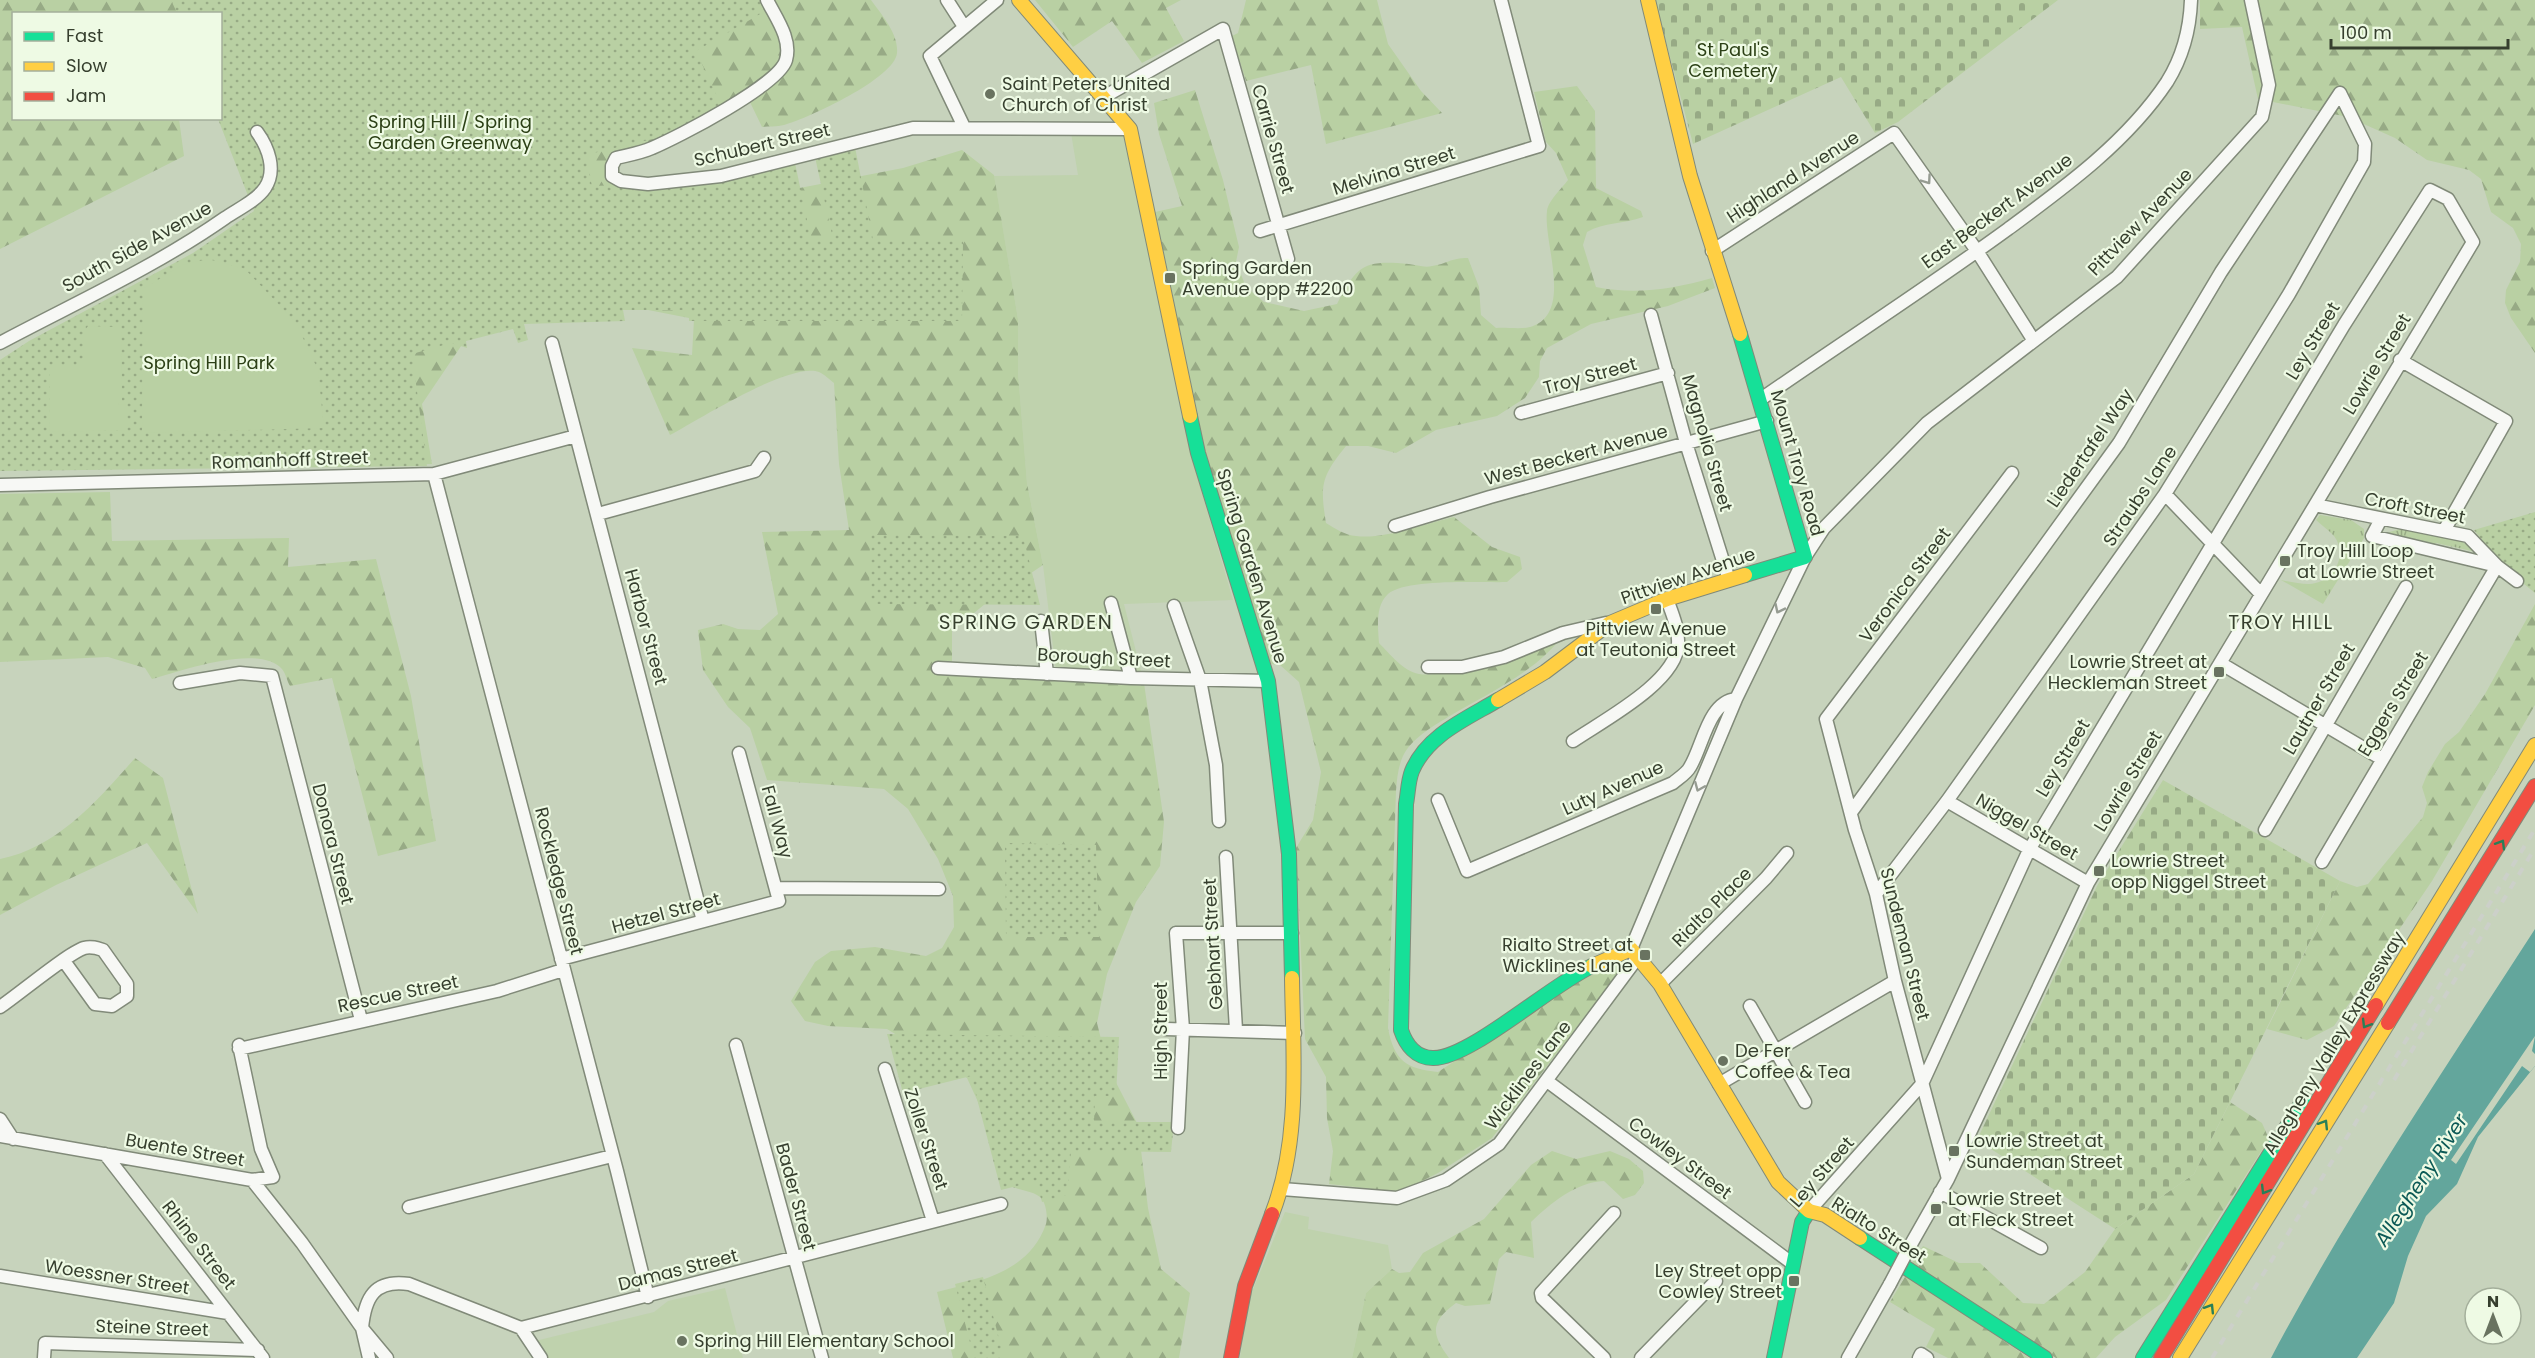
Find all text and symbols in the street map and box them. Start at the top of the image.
legend [12,12,222,120]
scale bar [2331,12,2508,50]
text: 100 m [2340,20,2392,45]
text: Fast [66,23,103,48]
park label: St Paul's Cemetery [1688,37,1778,83]
text: Slow [66,53,108,78]
place label: Saint Peters United Church of Christ [1002,71,1170,117]
street label: Carrie Street [1246,81,1301,196]
text: Jam [66,83,106,108]
marker: Saint Peters United Church of Christ [983,87,997,101]
park label: Spring Hill / Spring Garden Greenway [368,109,532,155]
street label: Schubert Street [692,117,832,172]
street label: Highland Avenue [1722,124,1864,229]
street label: Melvina Street [1330,140,1458,201]
street label: East Beckert Avenue [1916,147,2077,274]
street label: Pittview Avenue [2082,162,2198,281]
one-way arrow [1920,174,1931,185]
street label: South Side Avenue [58,195,216,298]
place label: Spring Garden Avenue opp #2200 [1182,255,1354,301]
marker: Spring Garden Avenue opp #2200 [1163,271,1177,285]
street label: Ley Street [2280,297,2346,384]
street label: Lowrie Street [2337,308,2417,419]
park label: Spring Hill Park [143,350,275,375]
street label: Troy Street [1540,351,1639,400]
street label: Magnolia Street [1676,371,1739,514]
street label: Liedertafel Way [2041,383,2139,512]
street label: Mount Troy Road [1765,387,1830,539]
street label: West Beckert Avenue [1481,418,1670,491]
street label: Straubs Lane [2097,440,2183,551]
street label: Romanhoff Street [211,444,369,475]
street label: Spring Garden Avenue [1211,465,1294,666]
street label: Croft Street [2363,485,2468,530]
street label: Veronica Street [1853,522,1956,647]
place label: Troy Hill Loop at Lowrie Street [2297,538,2434,584]
street label: Pittview Avenue [1617,541,1758,610]
marker: Troy Hill Loop at Lowrie Street [2278,554,2292,568]
street label: Harbor Street [619,566,674,688]
marker: Pittview Avenue at Teutonia Street [1649,602,1663,616]
one-way arrow [1775,603,1787,614]
district label: SPRING GARDEN [939,608,1113,636]
district label: TROY HILL [2228,608,2334,636]
place label: Pittview Avenue at Teutonia Street [1576,616,1736,662]
street label: Lautner Street [2277,638,2361,759]
street label: Borough Street [1037,642,1171,673]
street label: Eggers Street [2351,647,2434,761]
place label: Lowrie Street at Heckleman Street [2048,649,2207,695]
marker: Lowrie Street at Heckleman Street [2212,665,2226,679]
street label: Ley Street [2030,714,2096,801]
street label: Lowrie Street [2088,725,2168,836]
street label: Luty Avenue [1558,754,1667,821]
street label: Donora Street [306,781,361,907]
one-way arrow [1694,781,1706,792]
street label: Fall Way [756,783,799,861]
street label: Niggel Street [1971,787,2083,866]
street label: Rockledge Street [529,804,590,957]
one-way arrow [2493,840,2505,850]
place label: Lowrie Street opp Niggel Street [2111,848,2266,894]
street label: Rialto Place [1666,861,1757,952]
marker: Lowrie Street opp Niggel Street [2092,864,2106,878]
street label: Sundeman Street [1874,865,1937,1023]
street label: Gebhart Street [1197,878,1228,1010]
street label: Hetzel Street [609,886,723,939]
street label: Allegheny Valley Expressway [2257,926,2410,1159]
place label: Rialto Street at Wicklines Lane [1502,932,1633,978]
marker: Rialto Street at Wicklines Lane [1638,948,1652,962]
street label: Rescue Street [335,969,460,1018]
street label: High Street [1148,982,1173,1080]
street label: Wicklines Lane [1478,1015,1577,1134]
one-way arrow [2363,1017,2374,1028]
place label: De Fer Coffee & Tea [1735,1038,1851,1084]
marker: De Fer Coffee & Tea [1716,1054,1730,1068]
street label: Zoller Street [898,1085,955,1193]
water label: Allegheny River [2367,1108,2475,1252]
street label: Cowley Street [1623,1110,1737,1205]
one-way arrow [2316,1120,2328,1130]
street label: Buente Street [124,1127,247,1172]
place label: Lowrie Street at Sundeman Street [1966,1128,2123,1174]
street label: Ley Street [1784,1131,1859,1213]
street label: Bader Street [770,1140,823,1254]
marker: Lowrie Street at Sundeman Street [1947,1144,1961,1158]
one-way arrow [2260,1184,2272,1194]
place label: Lowrie Street at Fleck Street [1948,1186,2074,1232]
street label: Rialto Street [1827,1190,1931,1269]
street label: Rhine Street [157,1195,242,1295]
marker: Lowrie Street at Fleck Street [1929,1202,1943,1216]
street label: Damas Street [615,1243,740,1296]
street label: Woessner Street [43,1253,191,1300]
place label: Ley Street opp Cowley Street [1655,1258,1782,1304]
marker: Ley Street opp Cowley Street [1787,1274,1801,1288]
north arrow [2463,1286,2523,1346]
text: N [2487,1290,2499,1313]
one-way arrow [2203,1304,2215,1314]
street label: Steine Street [95,1313,209,1342]
place label: Spring Hill Elementary School [694,1328,954,1353]
marker: Spring Hill Elementary School [675,1334,689,1348]

